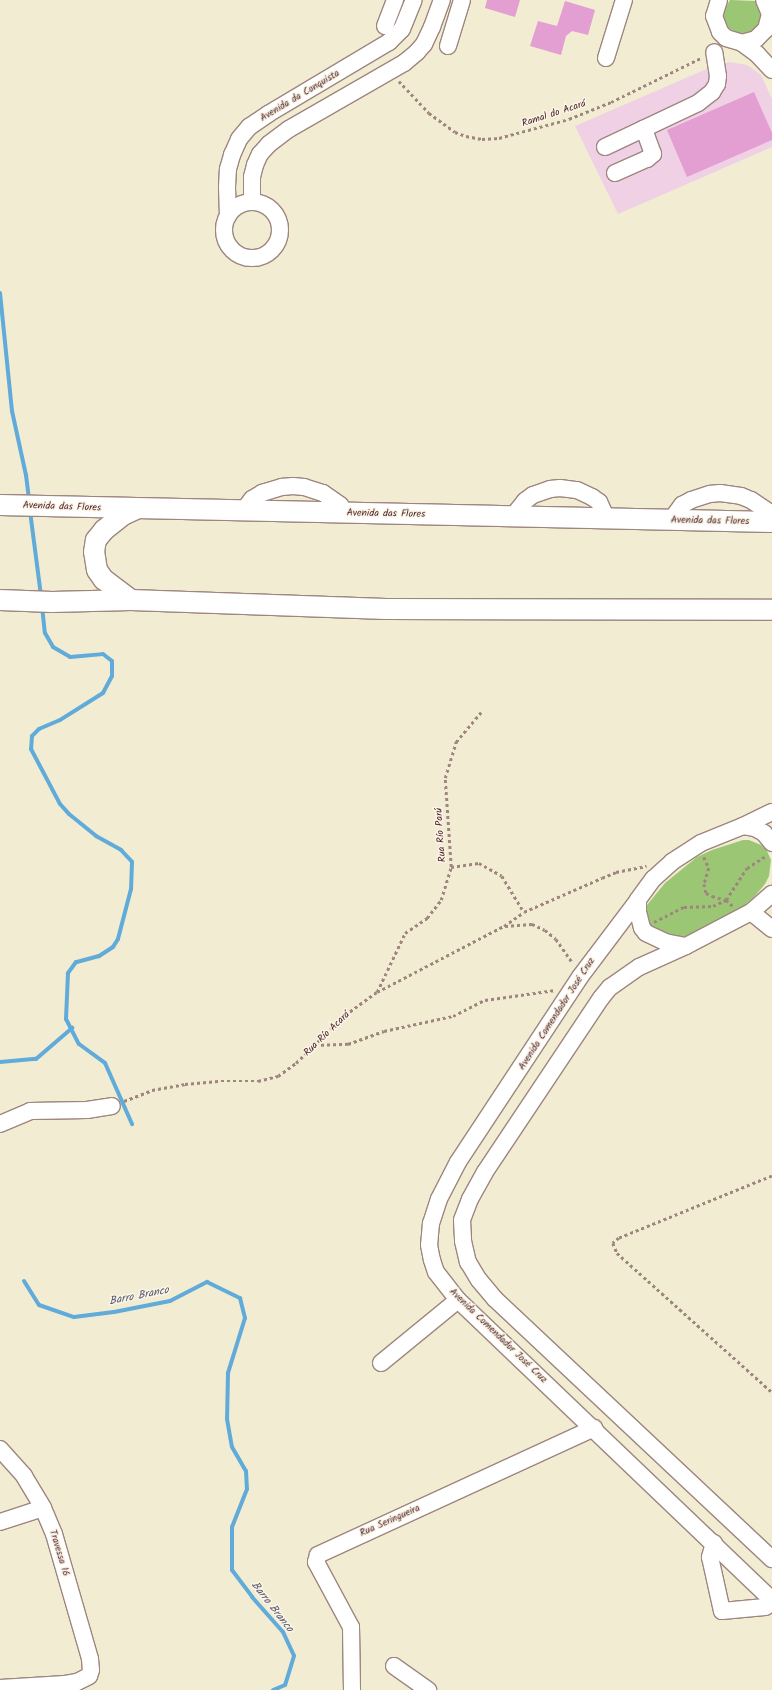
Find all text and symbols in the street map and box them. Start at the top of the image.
street label: Avenida da Conquista [258,68,342,124]
street label: Ramal do Acará [521,98,587,130]
street label: Avenida das Flores [23,500,101,514]
street label: Avenida das Flores [347,507,425,521]
street label: Avenida das Flores [671,514,749,528]
street label: Rua Río Parú [433,807,449,863]
street label: Avenida Comendador José Cruz [516,956,598,1072]
street label: Rua Río Acará [301,1009,353,1059]
water label: Barro Branco [108,1284,170,1308]
street label: Avenida Comendador José Cruz [447,1286,549,1386]
street label: Rua Seringueira [358,1502,422,1540]
street label: Travessa 16 [46,1528,72,1578]
water label: Barro Branco [248,1579,296,1635]

